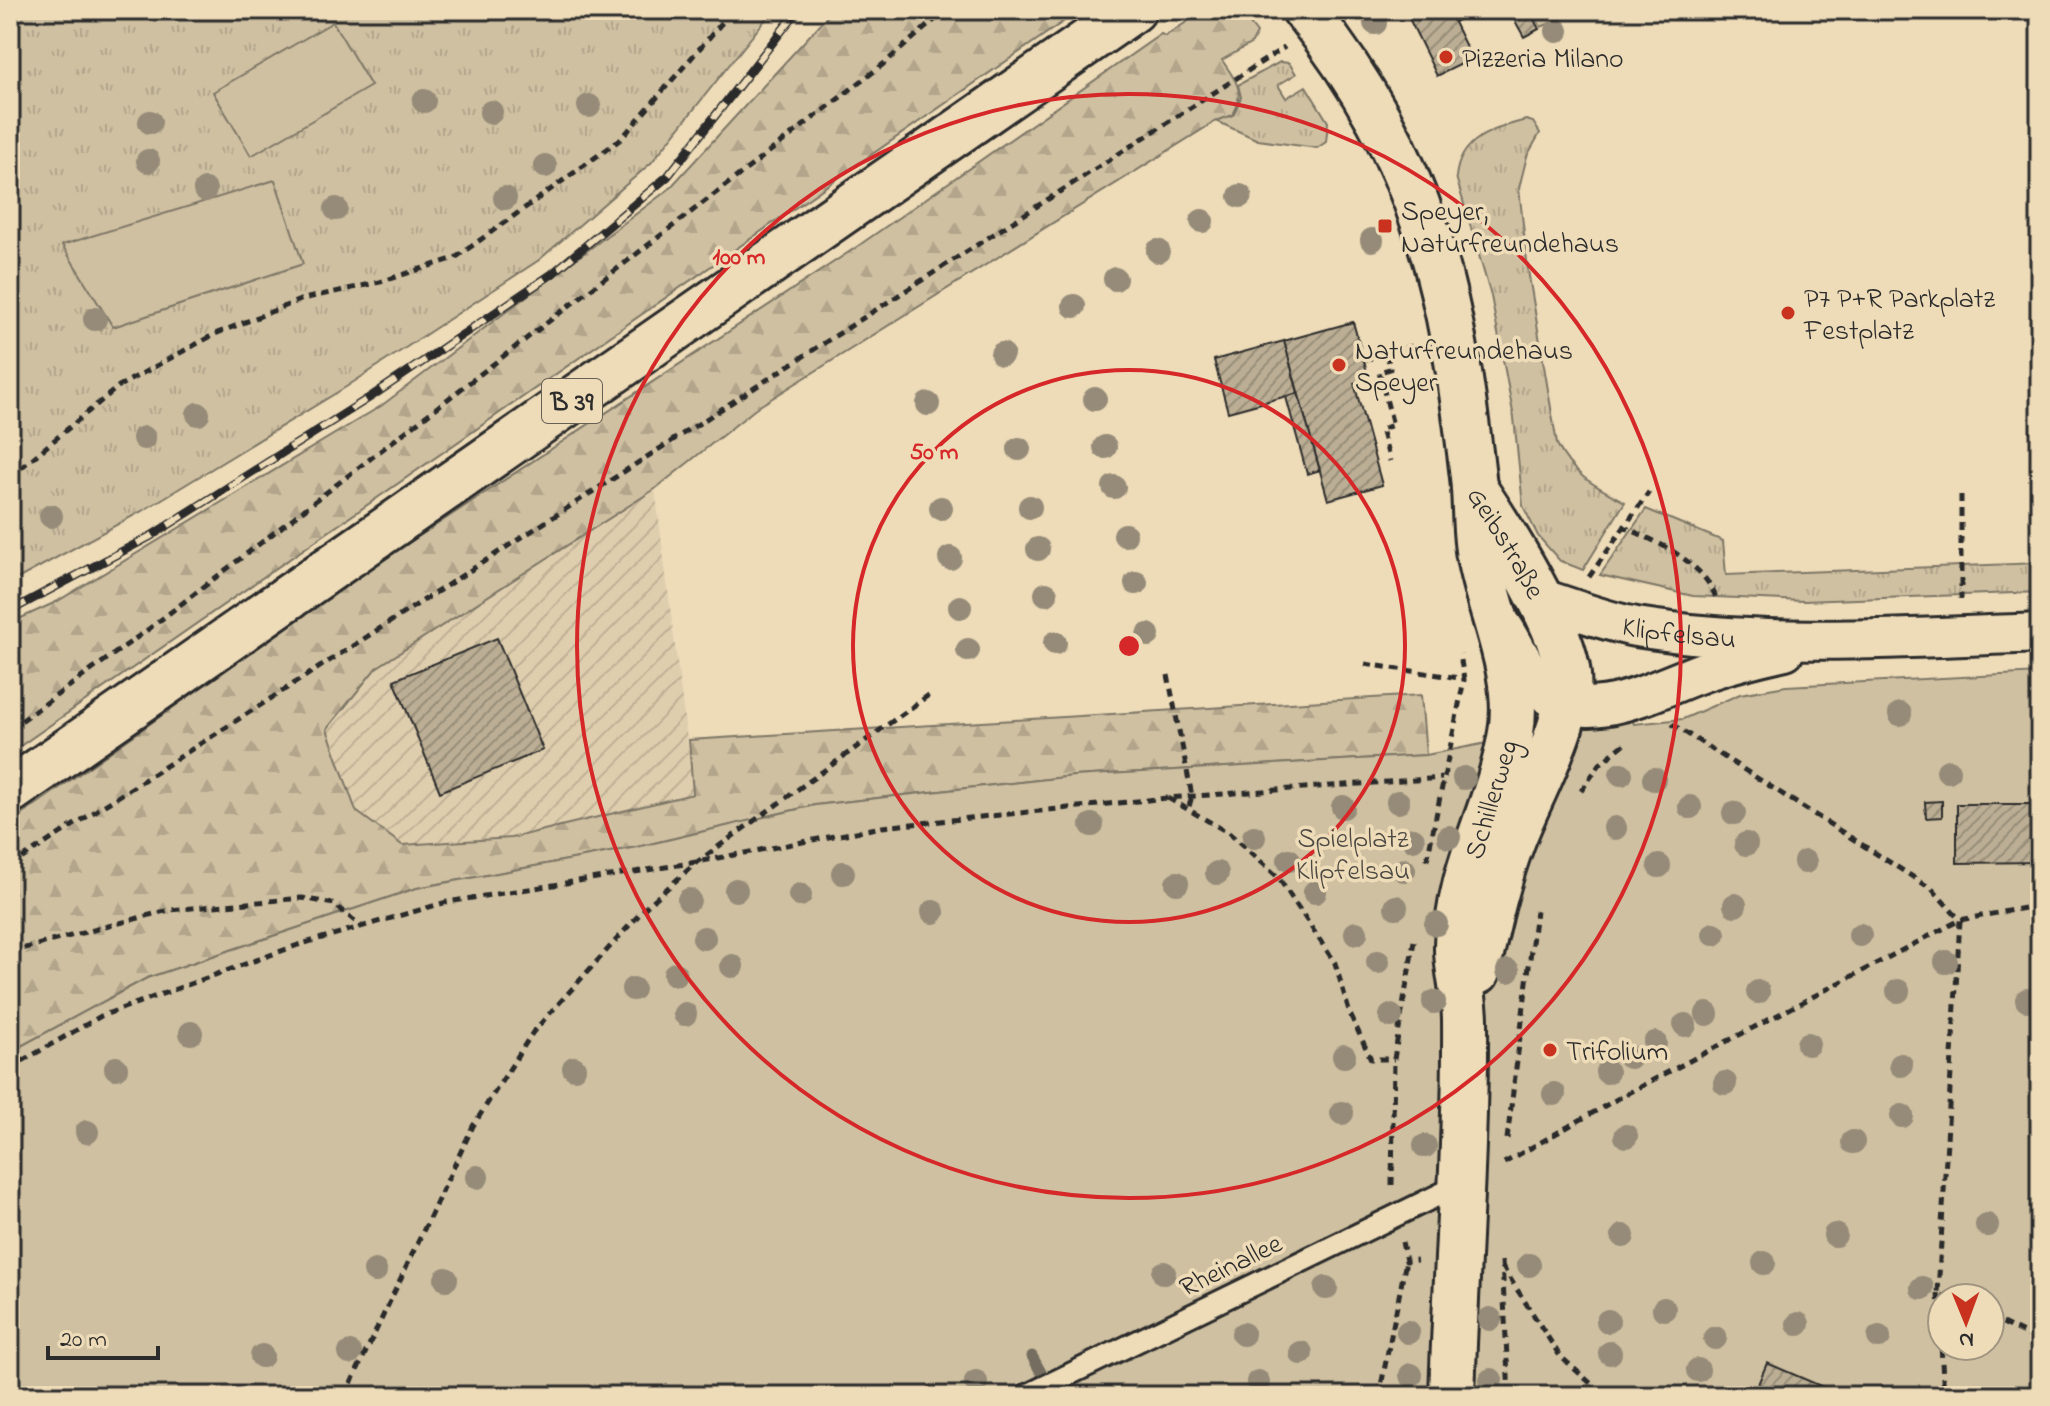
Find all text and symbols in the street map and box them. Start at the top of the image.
place label: Pizzeria Milano [1462,40,1624,81]
marker: Pizzeria Milano [1437,48,1455,66]
place label: Speyer, Naturfreundehaus [1401,193,1619,266]
marker: Speyer, Naturfreundehaus [1376,217,1394,235]
text: 100 m [713,241,766,276]
place label: P7 P+R Parkplatz Festplatz [1803,280,1995,353]
marker: P7 P+R Parkplatz Festplatz [1779,304,1797,322]
place label: Naturfreundehaus Speyer [1355,332,1573,405]
marker: Naturfreundehaus Speyer [1330,356,1348,374]
road number: B 39 [542,379,602,423]
text: 50 m [910,436,959,471]
street label: Geibstraße [1455,480,1554,608]
street label: Klipfelsau [1618,608,1737,661]
centre of rings [1115,632,1143,660]
street label: Schillerweg [1456,735,1531,865]
park label: Spielplatz Klipfelsau [1296,820,1410,893]
place label: Trifolium [1566,1033,1668,1074]
marker: Trifolium [1541,1041,1559,1059]
street label: Rheinallee [1173,1224,1290,1310]
north arrow [1926,1282,2006,1362]
scale bar [48,1310,158,1360]
text: 20 m [60,1323,107,1358]
text: N [1959,1323,1974,1355]

